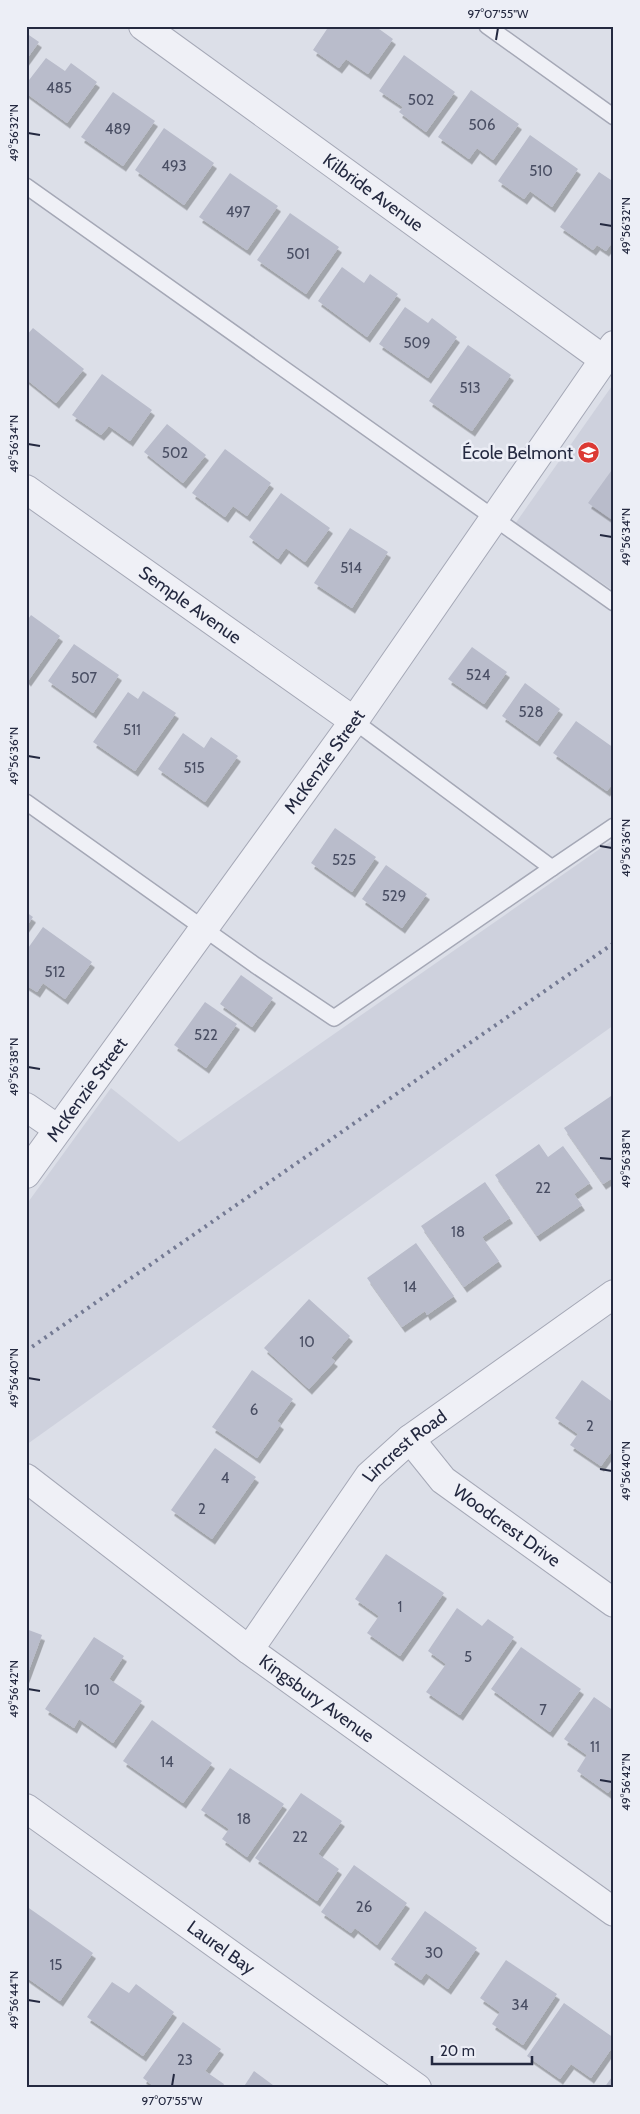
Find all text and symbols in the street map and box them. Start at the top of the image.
text: 97°07'55"W [468,6,529,21]
house number: 485 [46,79,72,97]
house number: 502 [408,91,434,109]
text: 49°56'32"N [6,104,21,162]
house number: 506 [468,116,496,134]
house number: 489 [105,120,131,138]
street label: Kilbride Avenue [319,149,428,236]
house number: 493 [161,157,187,175]
house number: 510 [529,162,553,180]
text: 49°56'32"N [618,197,633,255]
house number: 497 [226,203,251,221]
house number: 501 [286,245,310,263]
house number: 509 [403,334,431,352]
house number: 513 [459,379,481,397]
text: 49°56'34"N [6,415,21,473]
school or university icon: École Belmont [577,441,601,465]
place label: École Belmont [462,442,573,464]
house number: 502 [162,444,188,462]
text: 49°56'34"N [618,508,633,566]
house number: 514 [340,559,362,577]
street label: Semple Avenue [135,561,245,649]
house number: 524 [466,666,491,684]
house number: 507 [71,669,97,687]
house number: 528 [518,703,544,721]
street label: McKenzie Street [279,705,369,818]
house number: 511 [123,721,141,739]
text: 49°56'36"N [6,727,21,785]
house number: 515 [183,759,205,777]
text: 49°56'36"N [618,819,633,877]
house number: 525 [332,851,356,869]
house number: 529 [382,887,406,905]
house number: 512 [45,963,66,981]
house number: 522 [194,1026,218,1044]
street label: McKenzie Street [42,1033,132,1146]
text: 49°56'38"N [6,1038,21,1096]
text: 49°56'38"N [618,1130,633,1188]
house number: 22 [535,1179,551,1197]
house number: 18 [451,1223,465,1241]
house number: 14 [403,1278,417,1296]
house number: 10 [299,1333,315,1351]
text: 49°56'40"N [6,1348,21,1408]
house number: 6 [250,1401,258,1419]
street label: Lincrest Road [357,1405,451,1486]
house number: 2 [586,1417,594,1435]
text: 49°56'40"N [618,1441,633,1501]
house number: 4 [221,1469,230,1487]
street label: Woodcrest Drive [449,1480,565,1572]
house number: 2 [198,1500,206,1518]
house number: 1 [398,1598,402,1616]
house number: 5 [464,1648,472,1666]
street label: Kingsbury Avenue [255,1650,379,1747]
text: 49°56'42"N [6,1660,21,1718]
house number: 10 [84,1681,100,1699]
house number: 7 [539,1701,547,1719]
house number: 11 [590,1738,600,1756]
house number: 14 [160,1753,174,1771]
text: 49°56'42"N [618,1753,633,1811]
house number: 18 [237,1810,251,1828]
house number: 22 [292,1828,308,1846]
house number: 26 [356,1898,372,1916]
street label: Laurel Bay [183,1916,259,1979]
house number: 30 [425,1944,443,1962]
house number: 15 [49,1956,63,1974]
text: 49°56'44"N [6,1971,21,2029]
house number: 34 [512,1996,529,2014]
scale bar [432,2034,532,2066]
text: 20 m [440,2042,475,2060]
house number: 23 [177,2051,193,2069]
text: 97°07'55"W [142,2093,203,2108]

